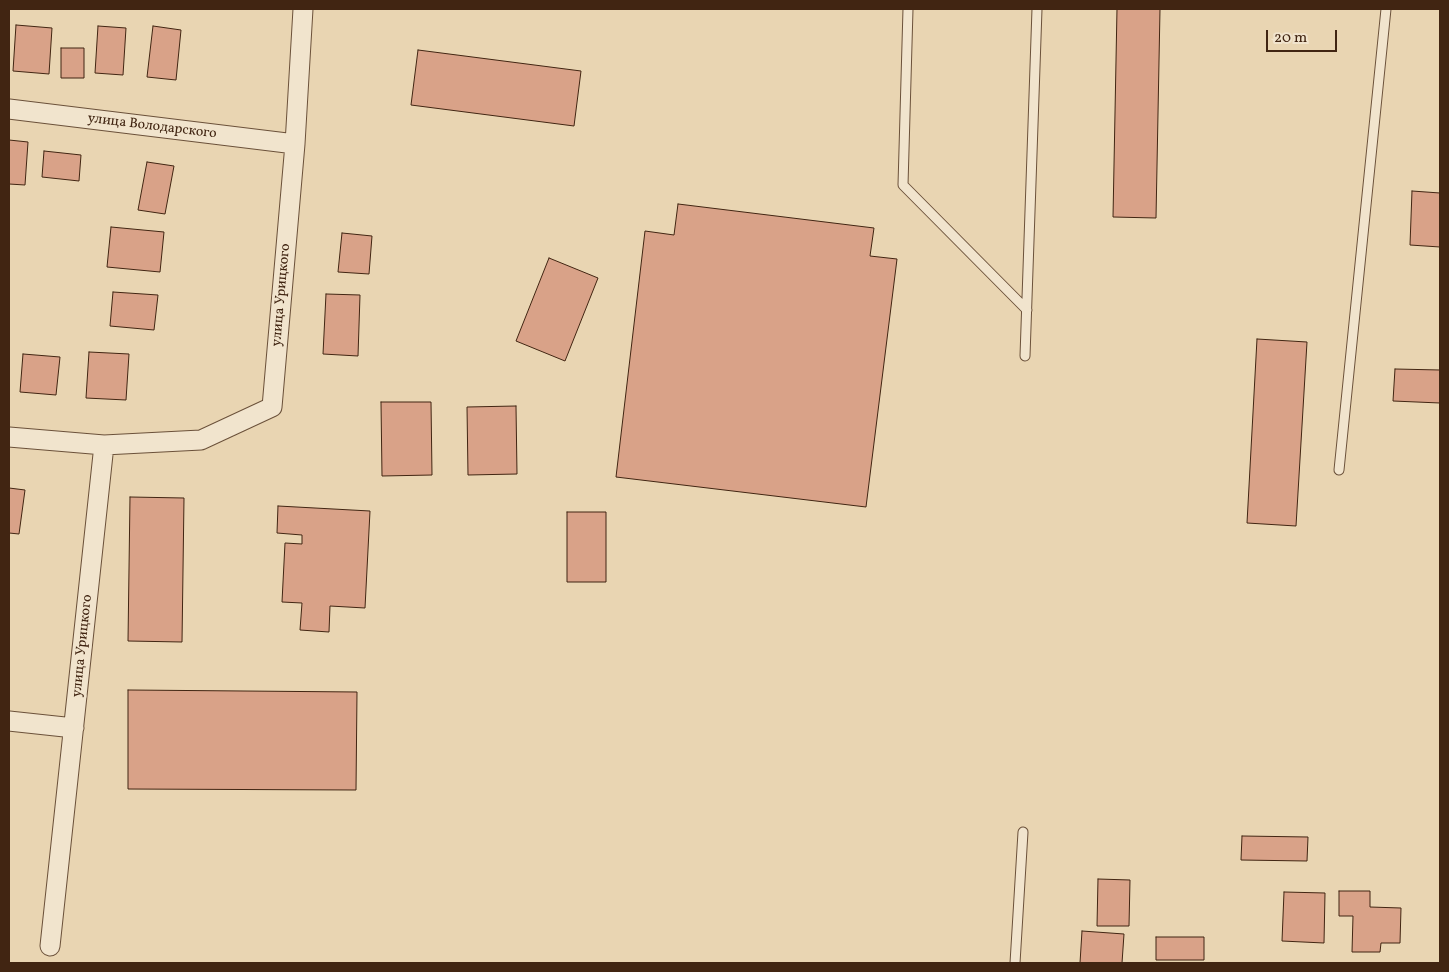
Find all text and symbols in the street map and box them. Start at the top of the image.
scale bar [1269,20,1340,52]
text: 20 m [1274,28,1307,49]
street label: улица Володарского [87,111,217,143]
street label: улица Урицкого [269,243,295,347]
street label: улица Урицкого [69,594,97,698]

